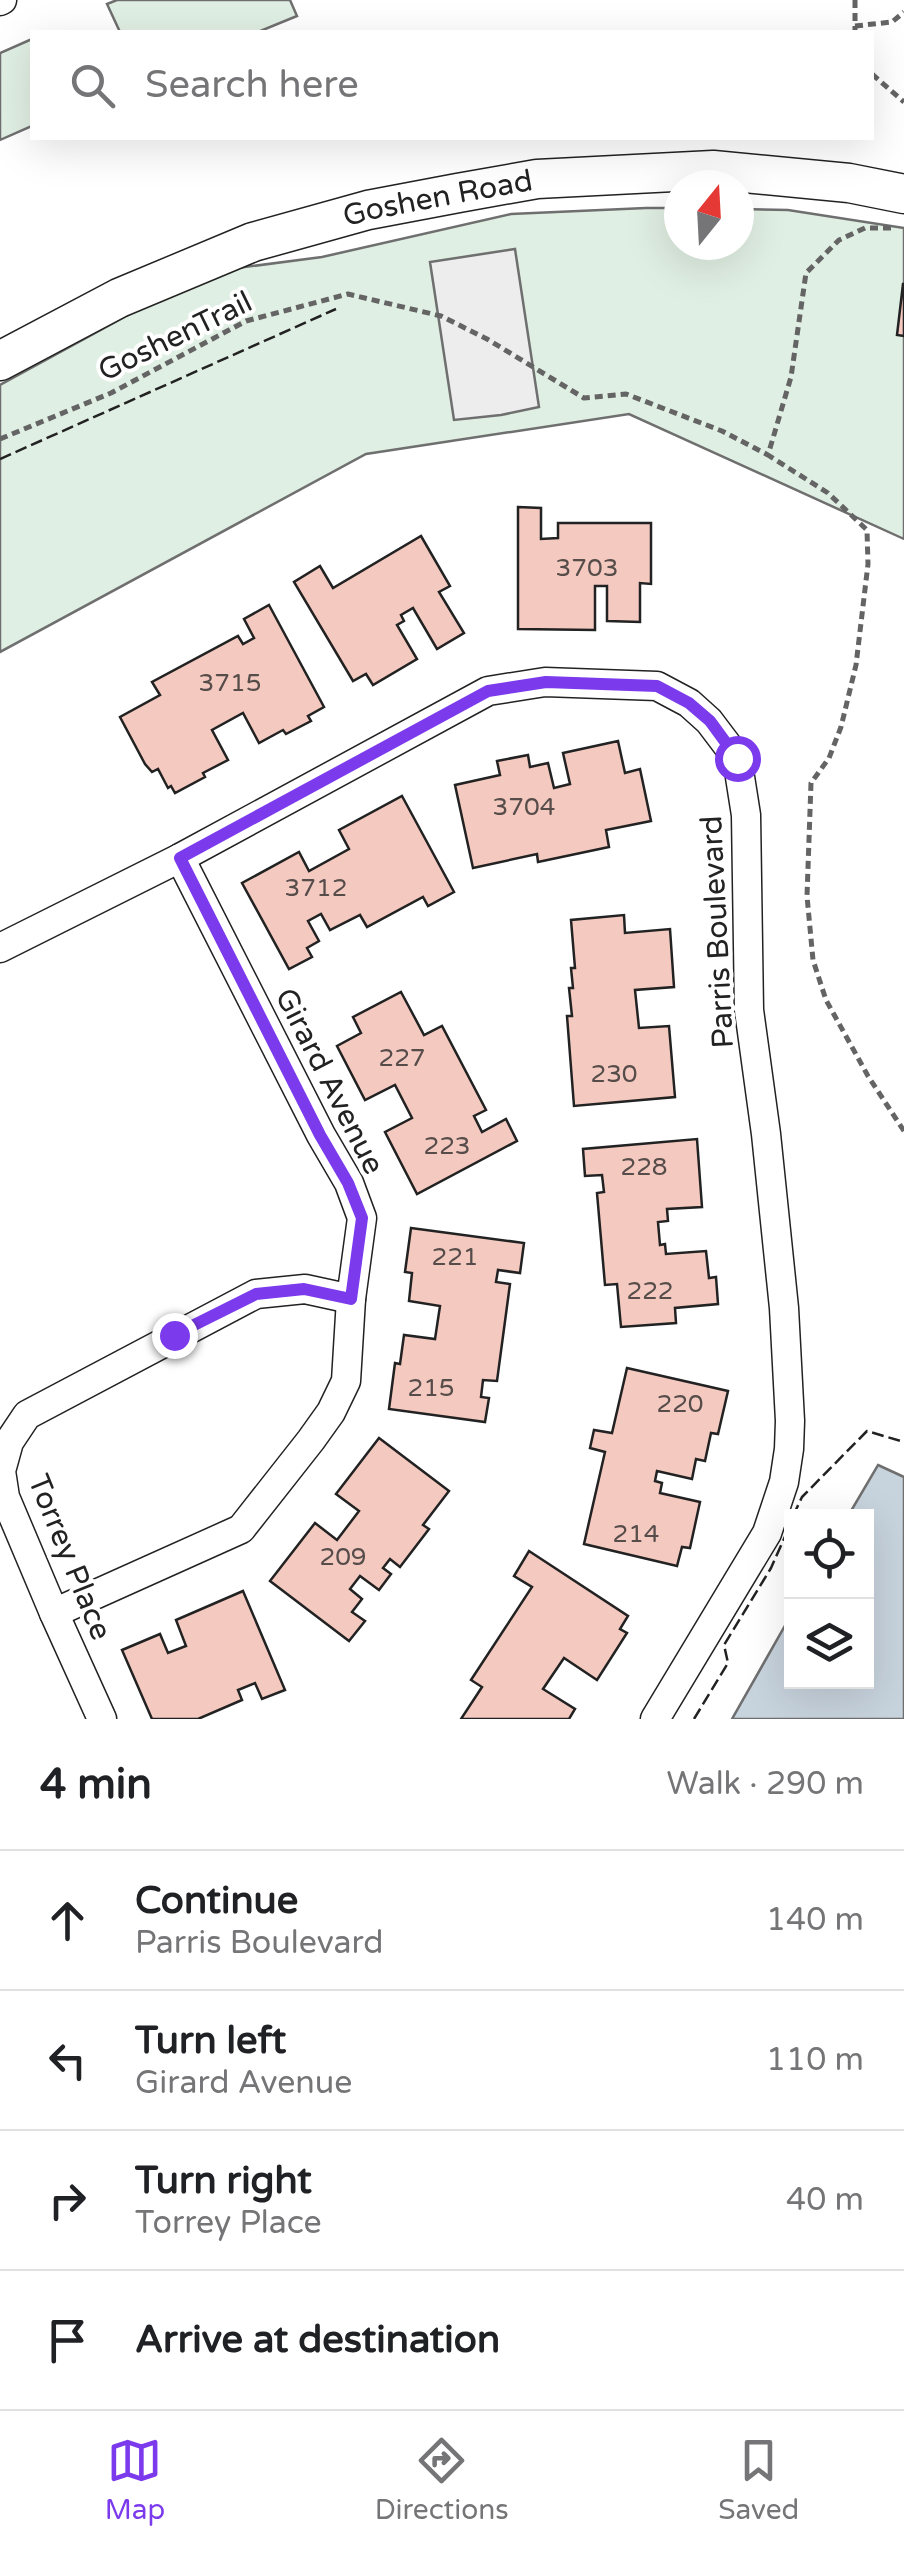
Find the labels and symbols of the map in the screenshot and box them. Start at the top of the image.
street label: Goshen Road [339,162,535,235]
north arrow [664,170,754,260]
street label: GoshenTrail [92,283,258,390]
house number: 3703 [556,553,618,583]
house number: 3715 [199,668,261,698]
route start [715,736,761,782]
house number: 3704 [493,792,555,822]
street label: Parris Boulevard [693,815,742,1049]
house number: 3712 [285,873,347,903]
street label: Girard Avenue [267,982,392,1180]
house number: 227 [378,1043,426,1073]
house number: 230 [590,1059,638,1089]
house number: 223 [423,1131,471,1161]
house number: 228 [620,1152,668,1182]
house number: 221 [431,1242,479,1272]
house number: 222 [626,1276,674,1306]
route end [152,1313,198,1359]
house number: 215 [407,1373,455,1403]
house number: 220 [656,1389,704,1419]
street label: Torrey Place [20,1469,119,1645]
house number: 214 [612,1519,660,1549]
house number: 209 [319,1542,367,1572]

